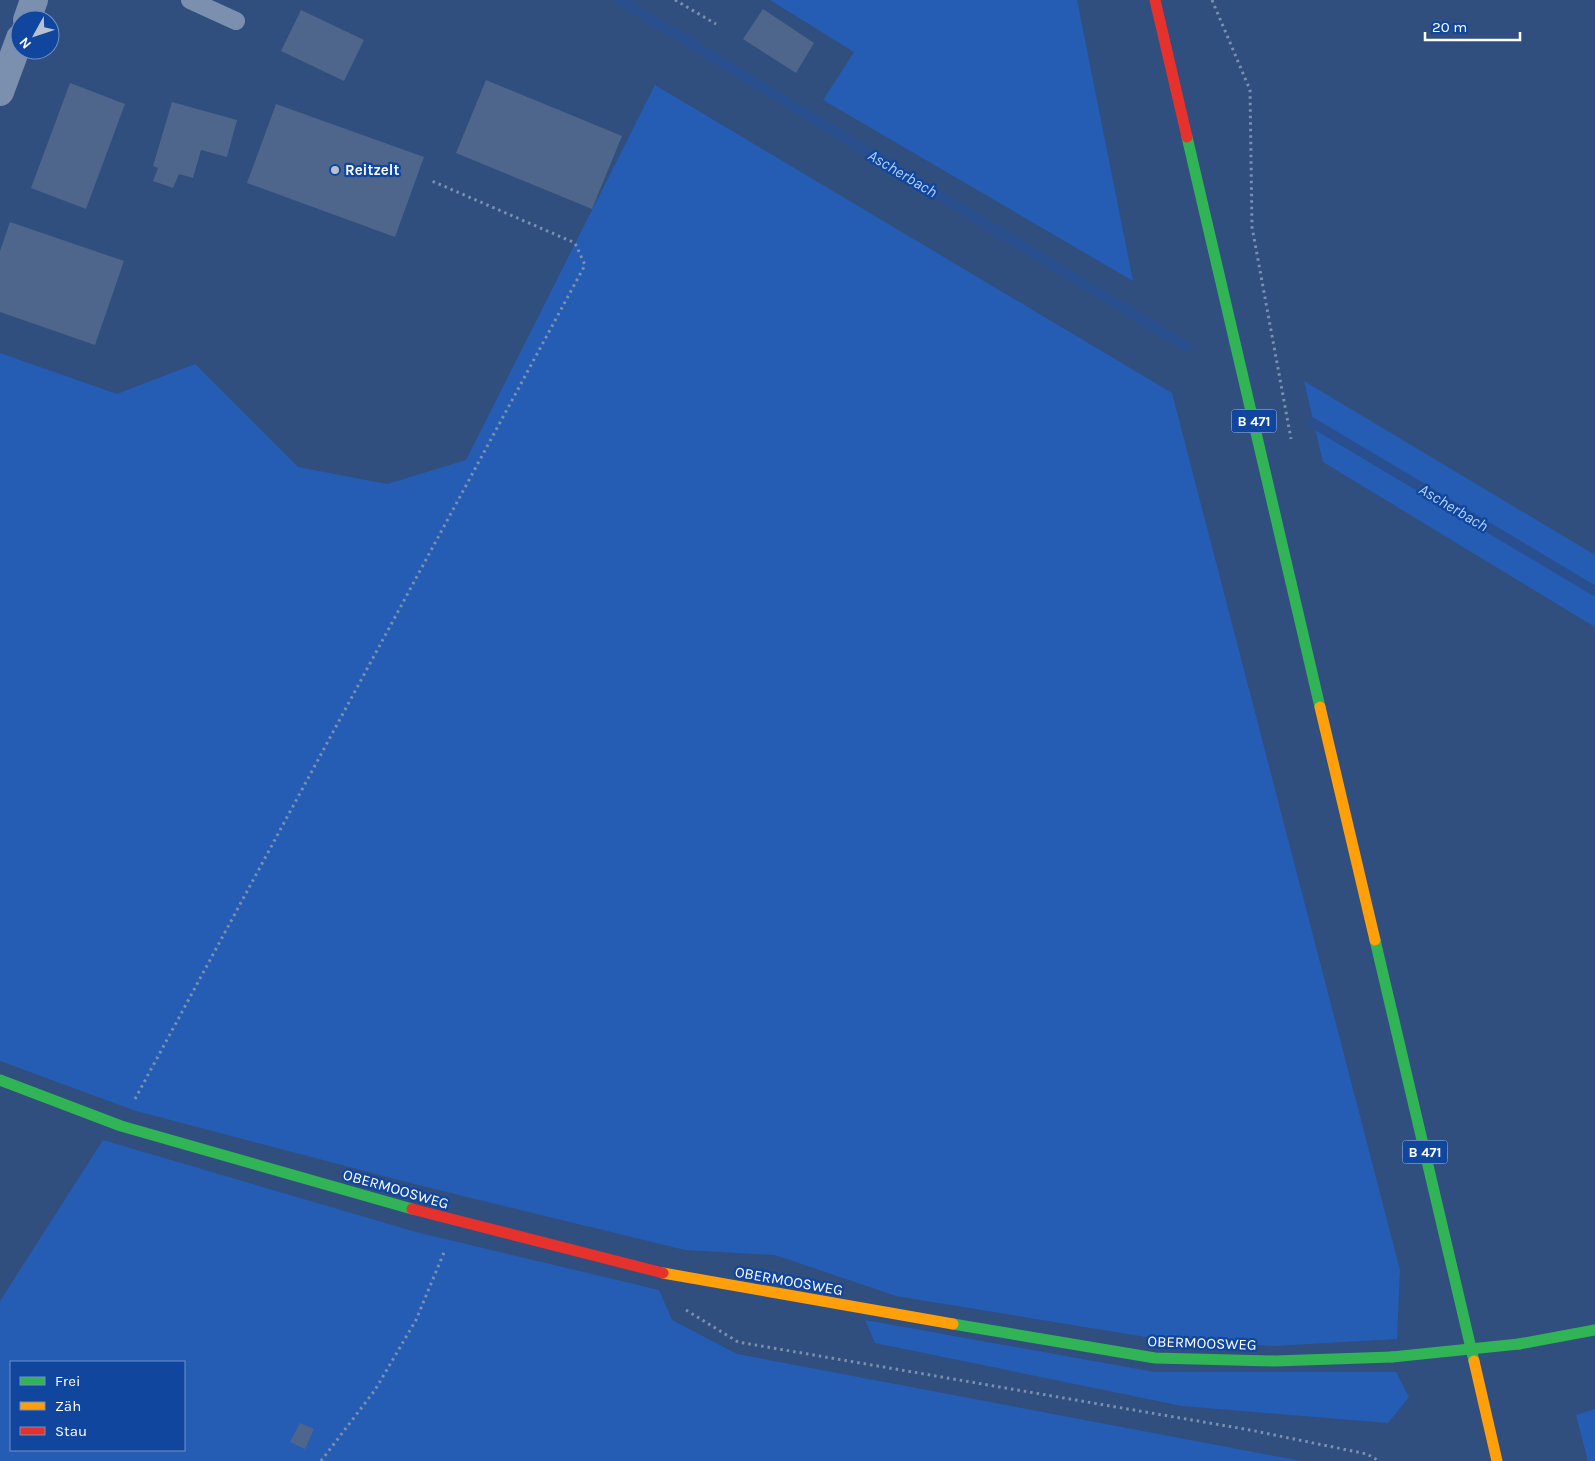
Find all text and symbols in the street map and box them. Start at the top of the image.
north arrow [10,10,60,60]
scale bar [1425,10,1520,42]
text: 20 m [1432,18,1467,36]
text: N [16,34,35,52]
water label: Ascherbach [865,145,941,202]
place label: Reitzelt [345,161,399,179]
marker: Reitzelt [329,164,341,176]
road number: B 471 [1232,410,1276,432]
water label: Ascherbach [1416,479,1492,536]
road number: B 471 [1402,1140,1448,1164]
street label: OBERMOOSWEG [341,1165,451,1213]
street label: OBERMOOSWEG [734,1263,844,1299]
street label: OBERMOOSWEG [1147,1332,1257,1354]
legend [10,1361,185,1451]
text: Frei [55,1372,80,1390]
text: Zäh [55,1397,81,1415]
text: Stau [55,1422,87,1440]

